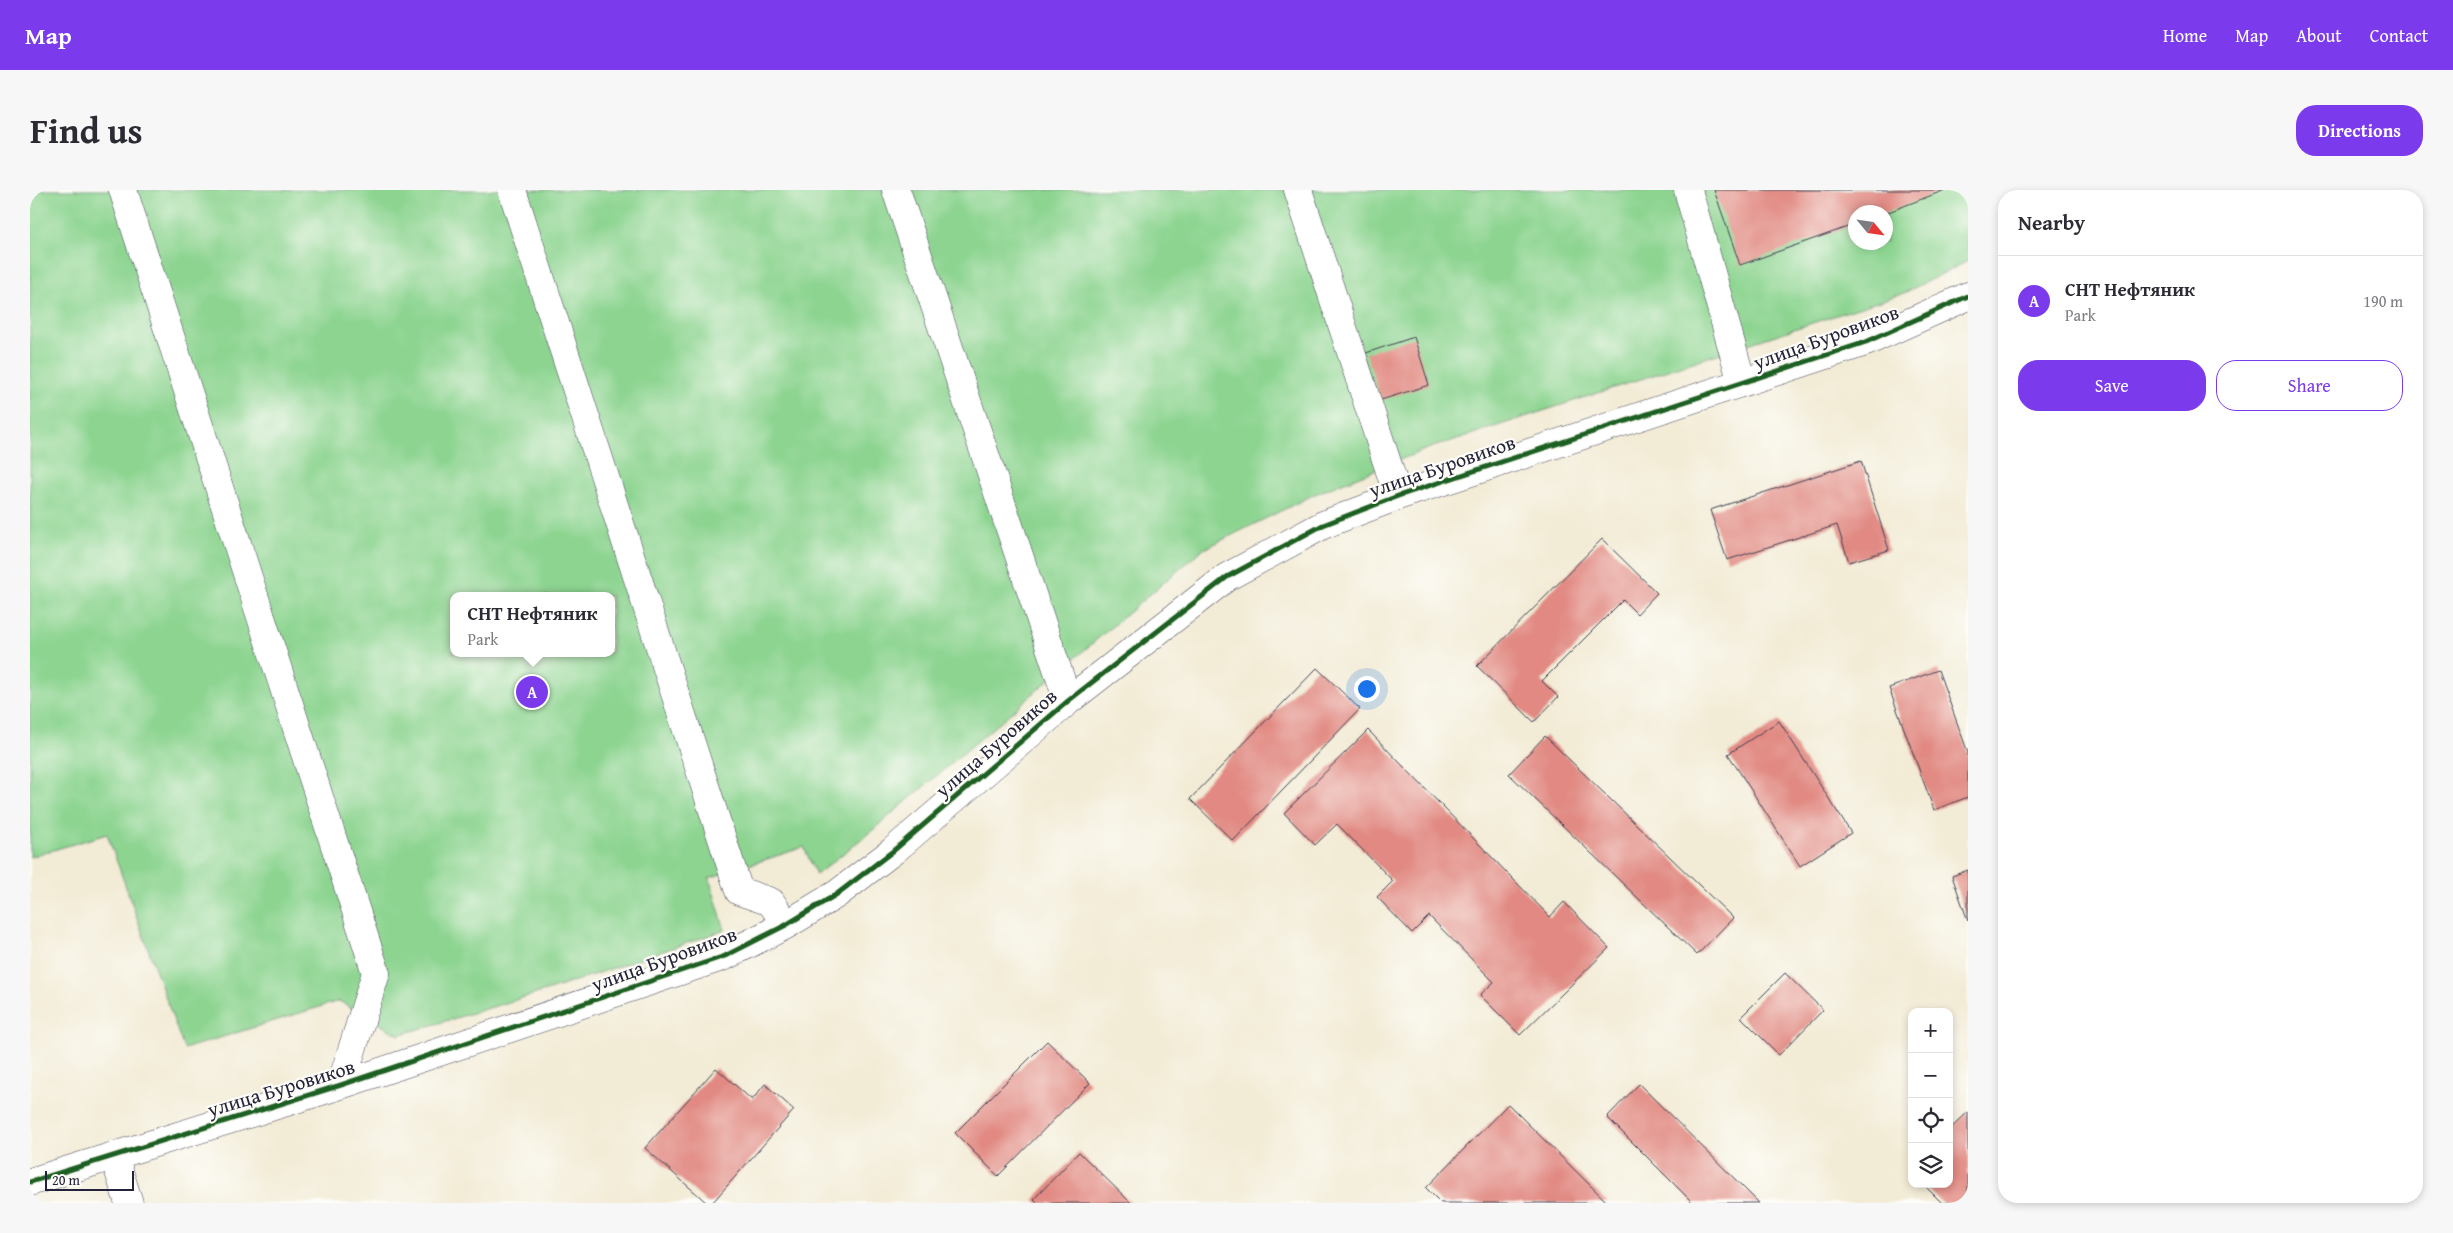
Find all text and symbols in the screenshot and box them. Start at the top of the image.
text: Map [25,18,72,53]
text: Home [2163,22,2207,49]
text: Map [2235,22,2268,49]
text: About [2296,22,2342,49]
text: Contact [2370,22,2428,49]
text: Find us [30,105,143,156]
button: Directions [2296,105,2423,156]
north arrow [1848,205,1893,250]
text: Nearby [2018,207,2085,238]
text: СНТ Нефтяник [2065,275,2195,303]
text: A [2029,289,2039,313]
text: 190 m [2363,289,2403,313]
street label: улица Буровиков [1748,297,1903,377]
text: Park [2065,303,2096,327]
button: Save [2018,360,2206,411]
button: Share [2216,360,2403,411]
street label: улица Буровиков [1364,427,1519,504]
popup [450,592,615,657]
text: СНТ Нефтяник [468,599,598,627]
text: Park [468,627,498,651]
pin: A [516,673,548,711]
your location [1354,676,1380,702]
street label: улица Буровиков [928,681,1063,804]
street label: улица Буровиков [586,919,741,999]
map controls [1908,1008,1953,1188]
button: + [1908,1008,1953,1053]
street label: улица Буровиков [203,1051,358,1124]
button: − [1908,1053,1953,1098]
button: locate [1908,1098,1953,1143]
button: layers [1908,1143,1953,1188]
scale bar [45,1168,134,1191]
text: 20 m [52,1170,80,1190]

